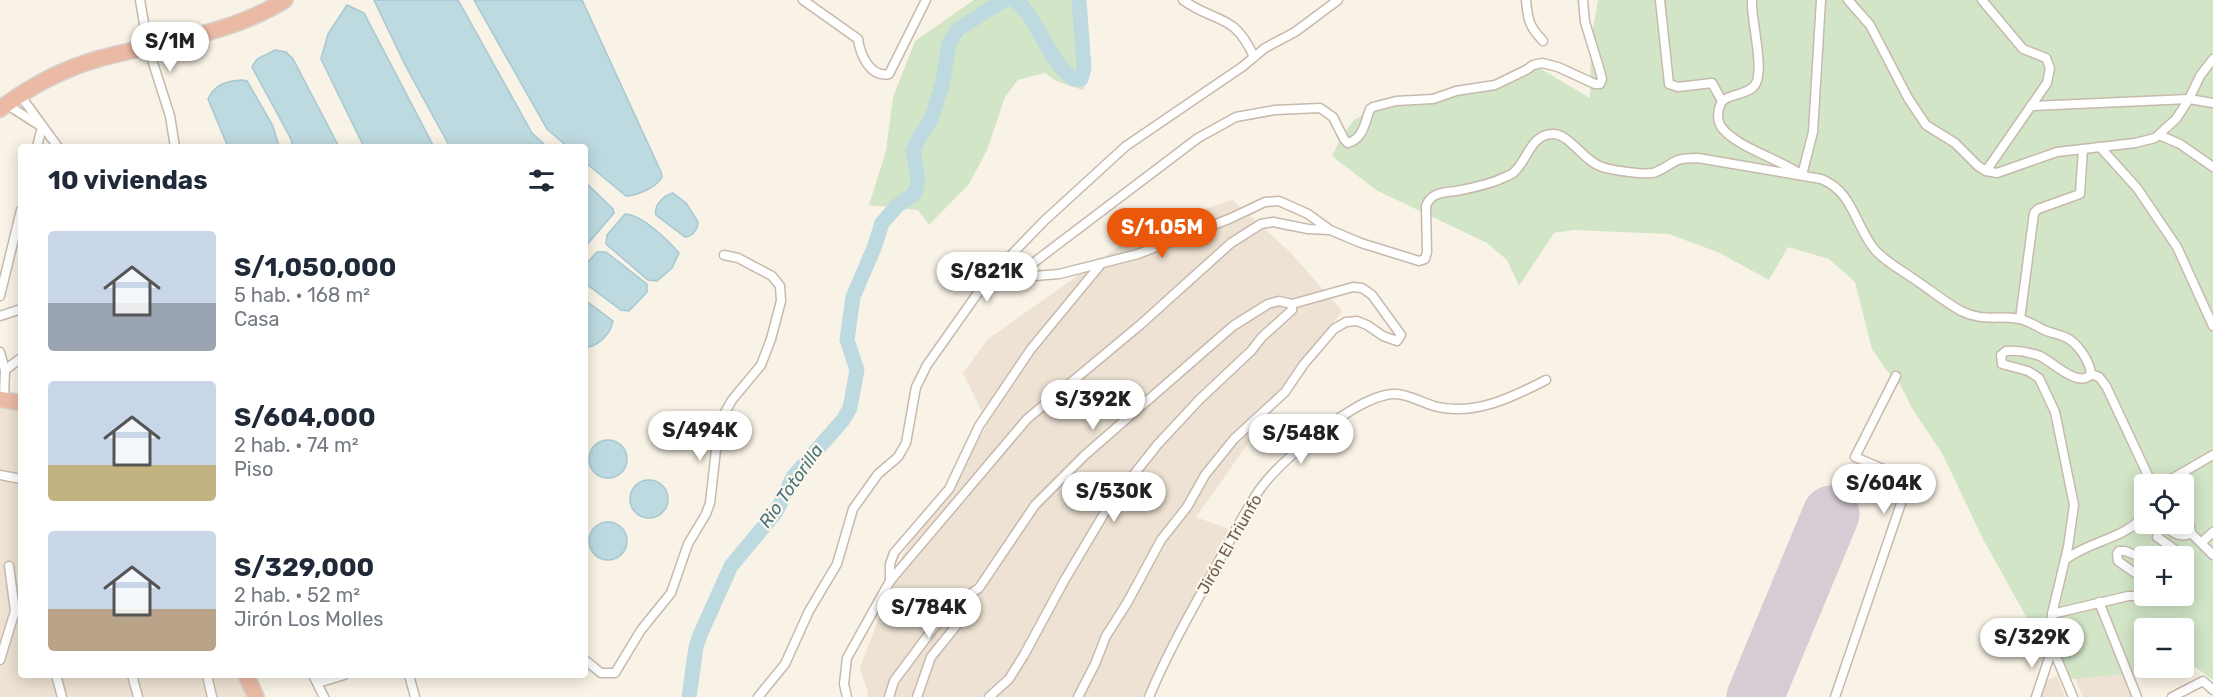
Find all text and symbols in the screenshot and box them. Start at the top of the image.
pin: S/1M [134,22,206,73]
text: S/1M [145,29,195,53]
icon: filters [525,164,558,197]
text: 10 viviendas [48,165,208,196]
pin: S/1.05M [1107,208,1217,259]
text: S/1.05M [1121,215,1203,239]
text: S/1,050,000 [234,252,396,283]
pin: S/821K [938,252,1036,303]
icon: home [96,255,168,327]
text: S/821K [951,259,1023,283]
text: 5 hab. · 168 m² [234,283,370,307]
text: Casa [234,307,280,331]
pin: S/392K [1044,380,1142,431]
text: S/392K [1055,387,1131,411]
text: S/604,000 [234,402,376,433]
icon: home [96,405,168,477]
pin: S/494K [651,411,749,462]
pin: S/548K [1252,414,1350,465]
text: S/494K [662,418,738,442]
text: S/548K [1263,421,1339,445]
text: 2 hab. · 74 m² [234,433,359,457]
water label: Rio Totorilla [754,440,828,532]
text: Piso [234,457,273,481]
pin: S/604K [1835,464,1933,515]
text: S/604K [1846,471,1922,495]
pin: S/530K [1065,472,1163,523]
map controls [2134,474,2194,678]
button: locate [2134,474,2194,534]
text: S/530K [1076,479,1152,503]
street label: Jirón El Triunfo [1193,491,1266,598]
button: + [2134,546,2194,606]
text: S/329,000 [234,552,374,583]
icon: home [96,555,168,627]
text: 2 hab. · 52 m² [234,583,360,607]
pin: S/784K [880,588,978,639]
text: S/784K [891,595,967,619]
text: Jirón Los Molles [234,607,384,631]
pin: S/329K [1983,618,2081,669]
button: − [2134,618,2194,678]
text: S/329K [1994,625,2070,649]

